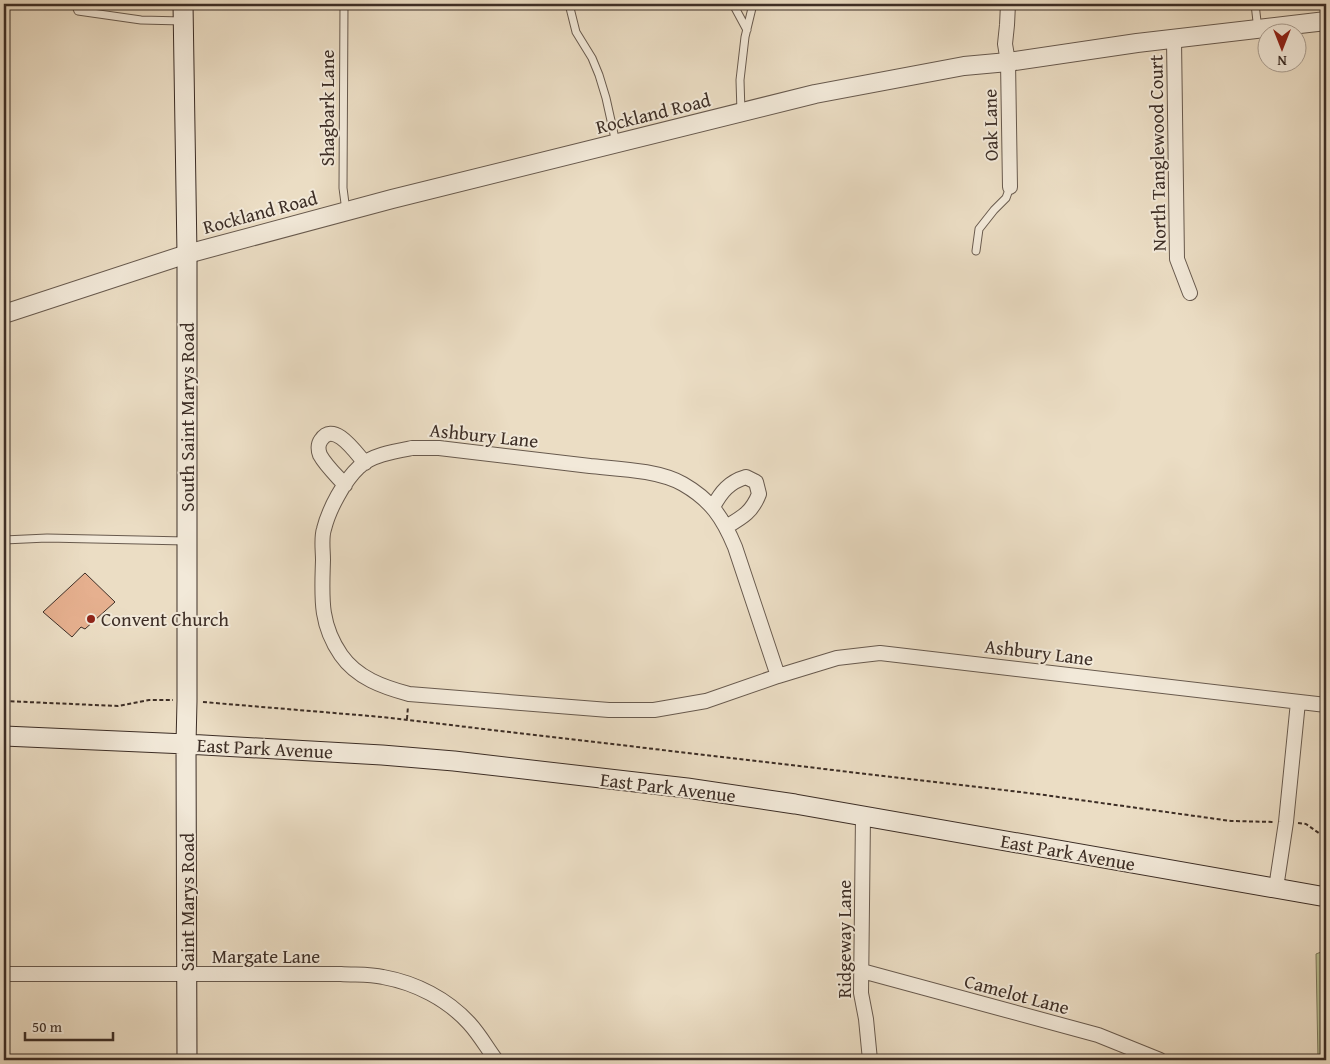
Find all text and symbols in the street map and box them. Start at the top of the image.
north arrow [1258,22,1308,72]
street label: Shagbark Lane [313,50,341,166]
text: N [1277,51,1287,71]
street label: North Tanglewood Court [1141,54,1173,251]
street label: Rockland Road [593,85,714,141]
street label: Oak Lane [975,89,1005,161]
street label: Rockland Road [200,183,321,241]
street label: South Saint Marys Road [173,321,201,512]
street label: Ashbury Lane [428,415,540,455]
place label: Convent Church [101,605,229,633]
marker: Convent Church [85,613,97,625]
street label: Ashbury Lane [983,631,1095,673]
street label: East Park Avenue [196,730,334,766]
street label: East Park Avenue [599,765,737,809]
street label: East Park Avenue [998,826,1138,878]
street label: Saint Marys Road [173,832,201,971]
street label: Ridgeway Lane [830,880,858,998]
street label: Margate Lane [212,942,320,970]
street label: Camelot Lane [961,967,1073,1021]
scale bar [25,1009,112,1041]
text: 50 m [32,1016,63,1037]

